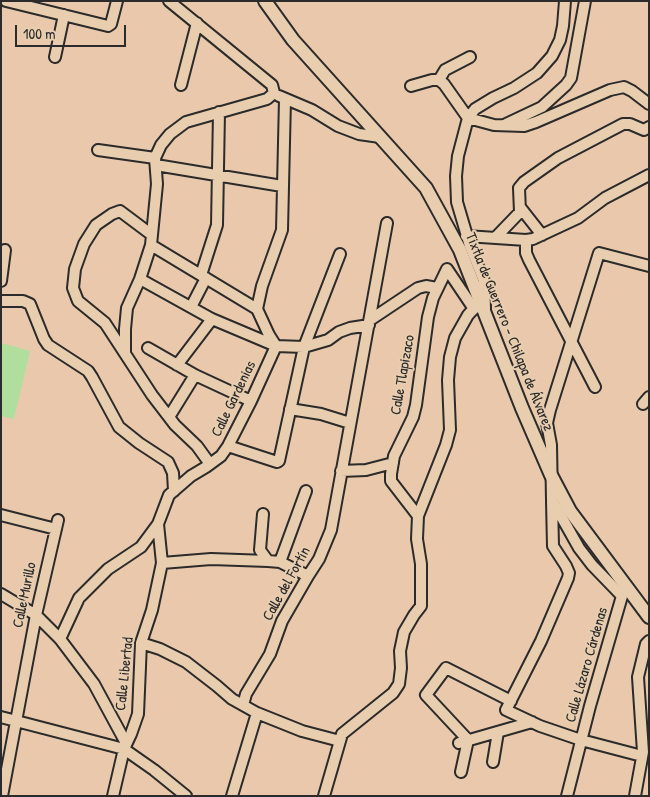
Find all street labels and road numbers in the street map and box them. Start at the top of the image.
street label: Tixtla de Guerrero - Chilapa de Álvarez [461,230,557,434]
street label: Calle Tlapizaco [387,334,419,416]
street label: Calle Gardenias [208,358,260,440]
street label: Calle del Fortín [259,544,315,624]
street label: Calle Murillo [9,561,41,629]
street label: Calle Lázaro Cárdenas [562,605,612,725]
street label: Calle Libertad [112,636,138,712]

